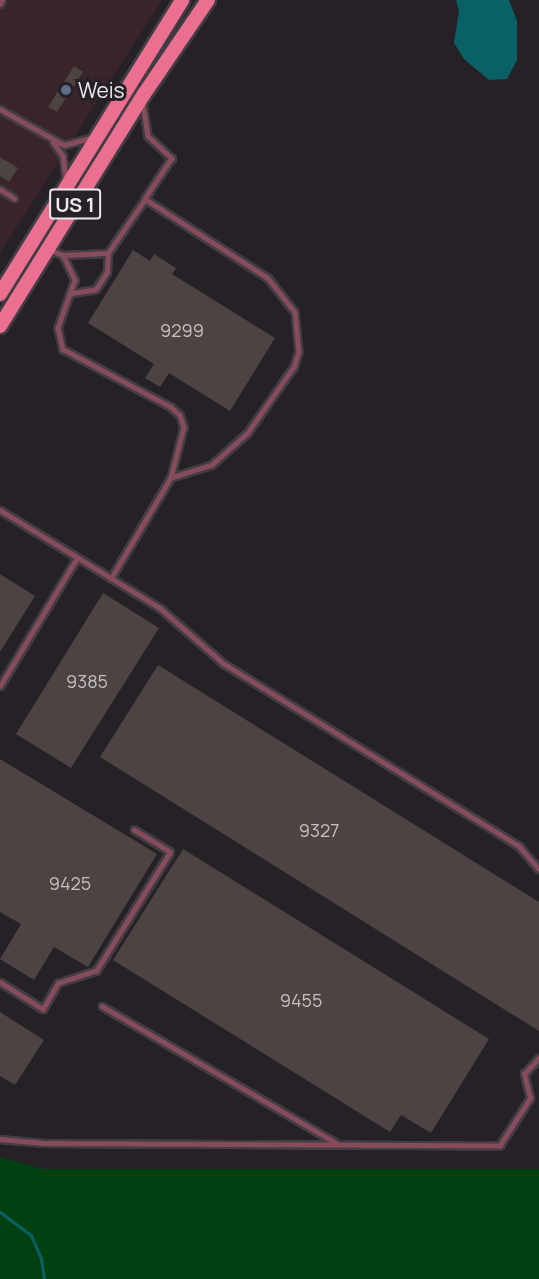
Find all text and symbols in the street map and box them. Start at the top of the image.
place label: Weis [78,77,125,103]
marker: Weis [59,83,73,97]
road number: US 1 [48,187,102,221]
house number: 9299 [160,319,204,341]
house number: 9385 [66,670,108,692]
house number: 9327 [299,819,339,841]
house number: 9425 [49,872,91,894]
house number: 9455 [280,989,322,1011]

